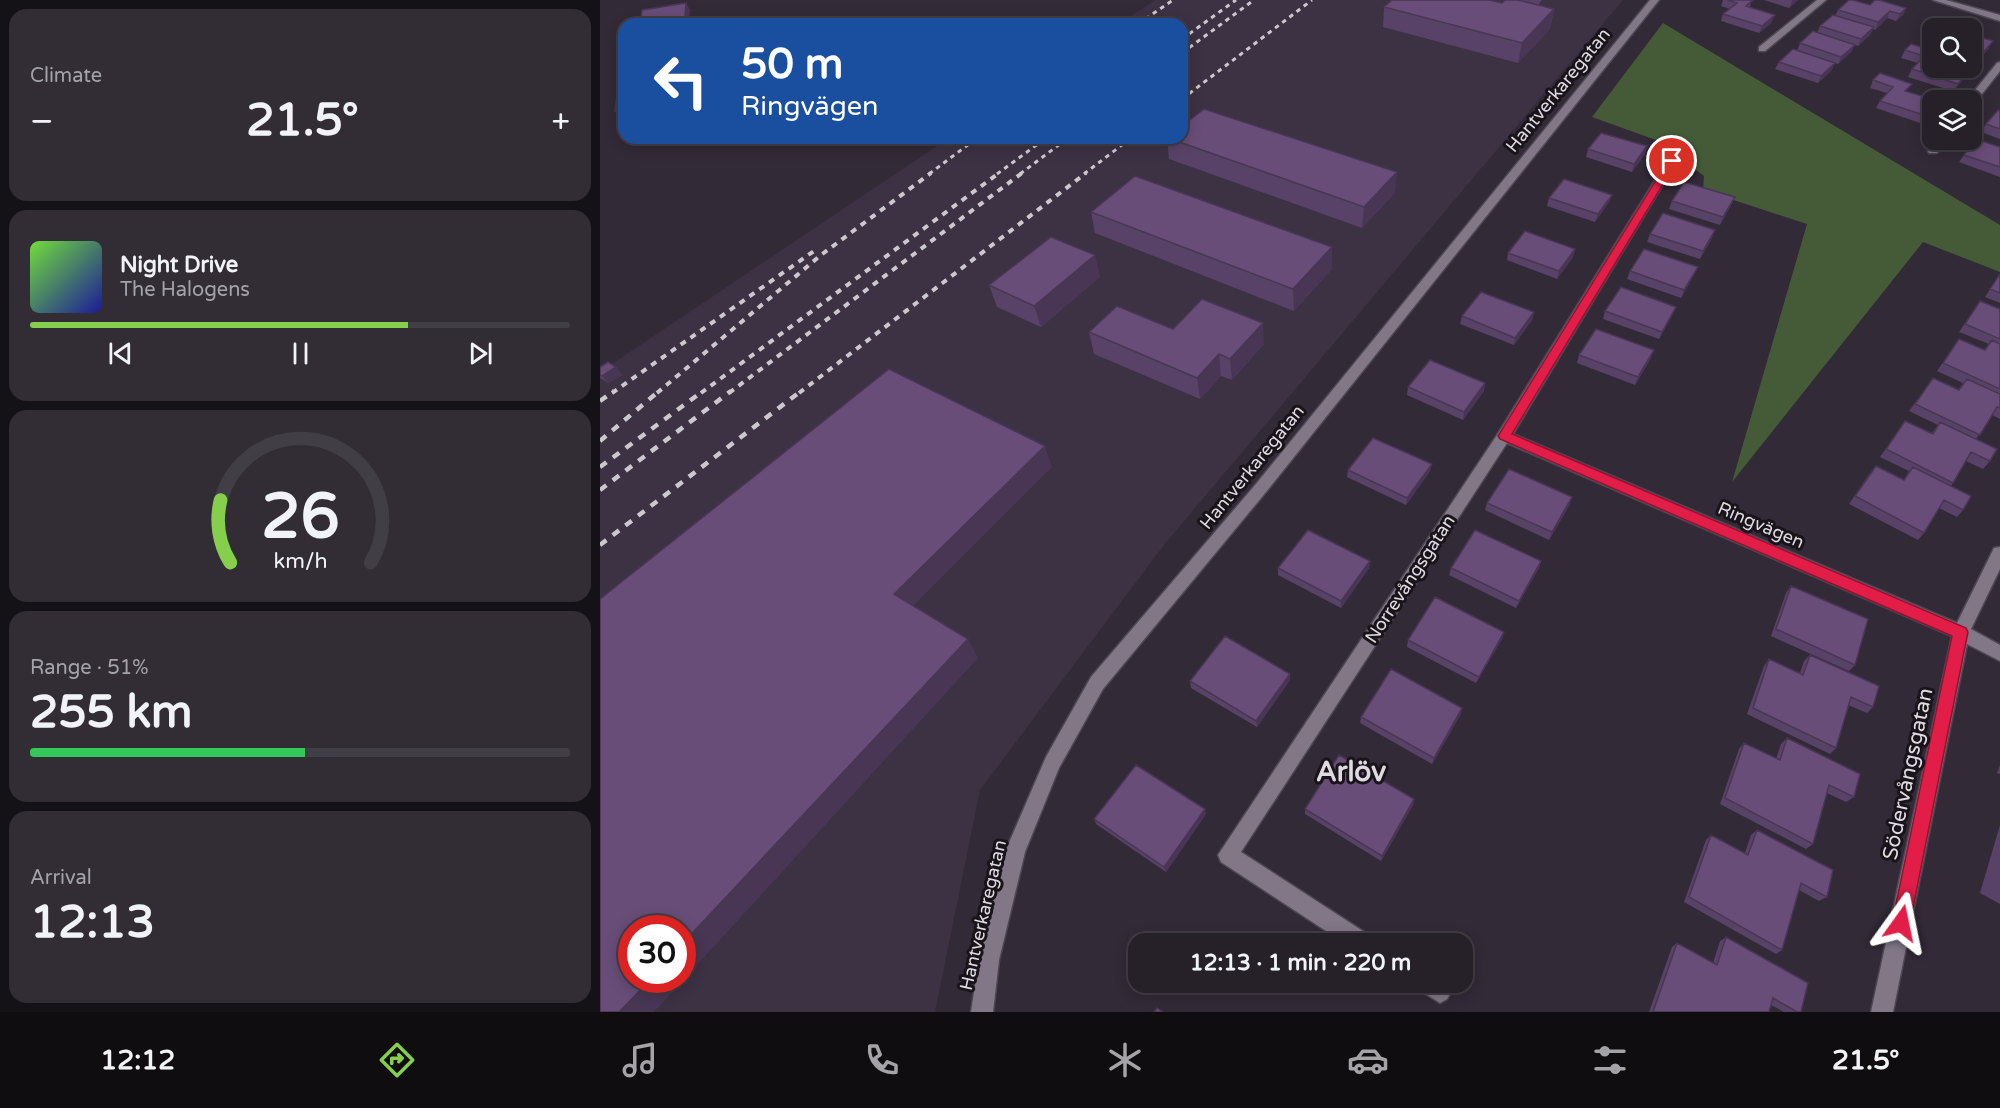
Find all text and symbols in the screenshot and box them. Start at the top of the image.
map controls [1922,18,1982,150]
button: search [1922,18,1982,78]
street label: Hantverkaregatan [1501,23,1615,157]
text: 50 m [741,39,843,90]
icon: left [642,42,720,120]
text: Climate [30,64,102,88]
text: Ringvägen [741,90,879,123]
button: layers [1922,90,1982,150]
text: 21.5° [246,94,359,148]
text: − [30,102,54,141]
text: + [551,102,570,141]
pin [1646,135,1697,186]
icon: arrive [1655,144,1688,177]
text: Night Drive [120,252,238,278]
text: The Halogens [120,278,250,302]
icon: previous [104,337,137,370]
icon: pause [284,337,317,370]
icon: next [464,337,497,370]
street label: Hantverkaregatan [1195,400,1309,534]
text: 26 [261,480,339,555]
street label: Ringvägen [1715,497,1807,553]
street label: Norrevångsgatan [1360,511,1460,647]
text: km/h [273,548,327,574]
text: Range · 51% [30,656,149,680]
text: 255 km [30,686,192,740]
street label: Södervångsgatan [1878,686,1938,862]
district label: Arlöv [1316,755,1386,789]
street label: Hantverkaregatan [955,838,1011,992]
text: Arrival [30,866,92,890]
position arrow [1869,891,1933,955]
text: 12:13 [30,896,155,950]
speed limit sign: 30 [618,915,696,993]
text: 12:13 · 1 min · 220 m [1190,950,1411,976]
icon: directions [376,1039,418,1081]
icon: music [619,1039,661,1081]
icon: phone [861,1039,903,1081]
icon: climate [1104,1039,1146,1081]
icon: car [1347,1039,1389,1081]
icon: filters [1589,1039,1631,1081]
text: 12:12 [100,1044,175,1077]
text: 21.5° [1832,1044,1900,1077]

